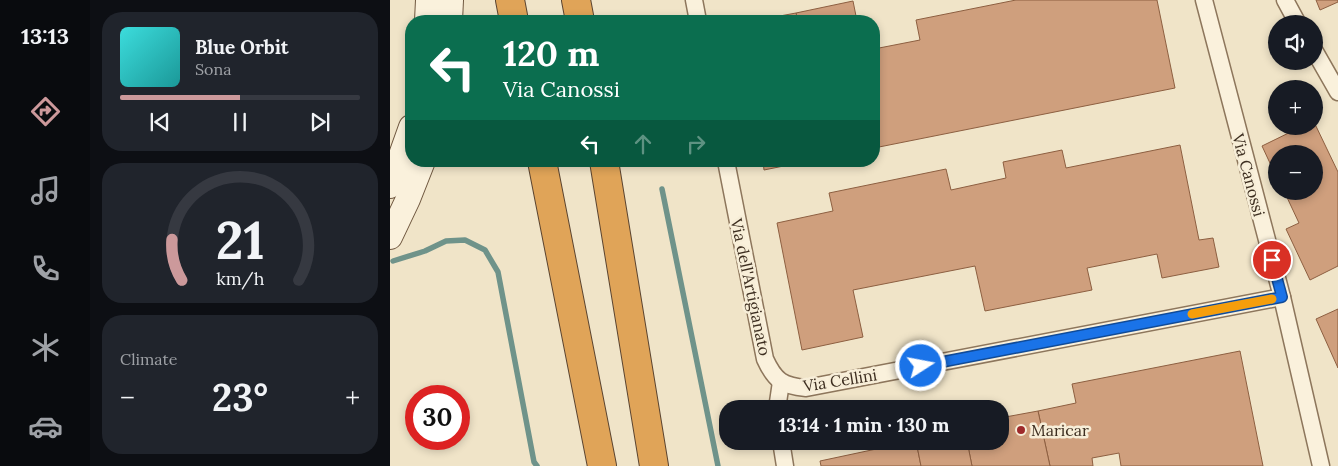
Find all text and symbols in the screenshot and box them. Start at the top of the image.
map controls [1268,15,1323,200]
button: sound [1268,15,1323,70]
text: 13:13 [21,22,69,50]
text: 120 m [503,31,600,76]
text: Blue Orbit [195,35,289,59]
icon: left [420,35,485,100]
text: Sona [195,59,231,79]
text: Via Canossi [503,75,620,103]
button: + [1268,80,1323,135]
icon: directions [28,94,63,129]
icon: previous [146,108,174,136]
icon: pause [226,108,254,136]
icon: next [306,108,334,136]
icon: left [576,130,604,158]
icon: ahead [629,130,657,158]
icon: right [682,130,710,158]
street label: Via Canossi [1228,130,1270,219]
button: − [1268,145,1323,200]
icon: music [28,173,63,208]
text: 21 [216,207,264,273]
street label: Via dell'Artigianato [726,216,775,357]
pin [1251,239,1293,281]
icon: arrive [1258,246,1286,274]
icon: phone [28,251,63,286]
text: km/h [216,267,264,290]
icon: climate [28,330,63,365]
position arrow [894,339,946,391]
text: Climate [120,349,177,369]
street label: Via Cellini [801,364,878,396]
text: 23° [212,373,268,421]
text: − [120,380,135,416]
text: + [345,380,360,416]
speed limit sign: 30 [405,385,470,450]
icon: car [28,409,63,444]
text: 13:14 · 1 min · 130 m [778,413,950,437]
place label: Maricar [1031,420,1089,440]
marker: Maricar [1015,424,1027,436]

